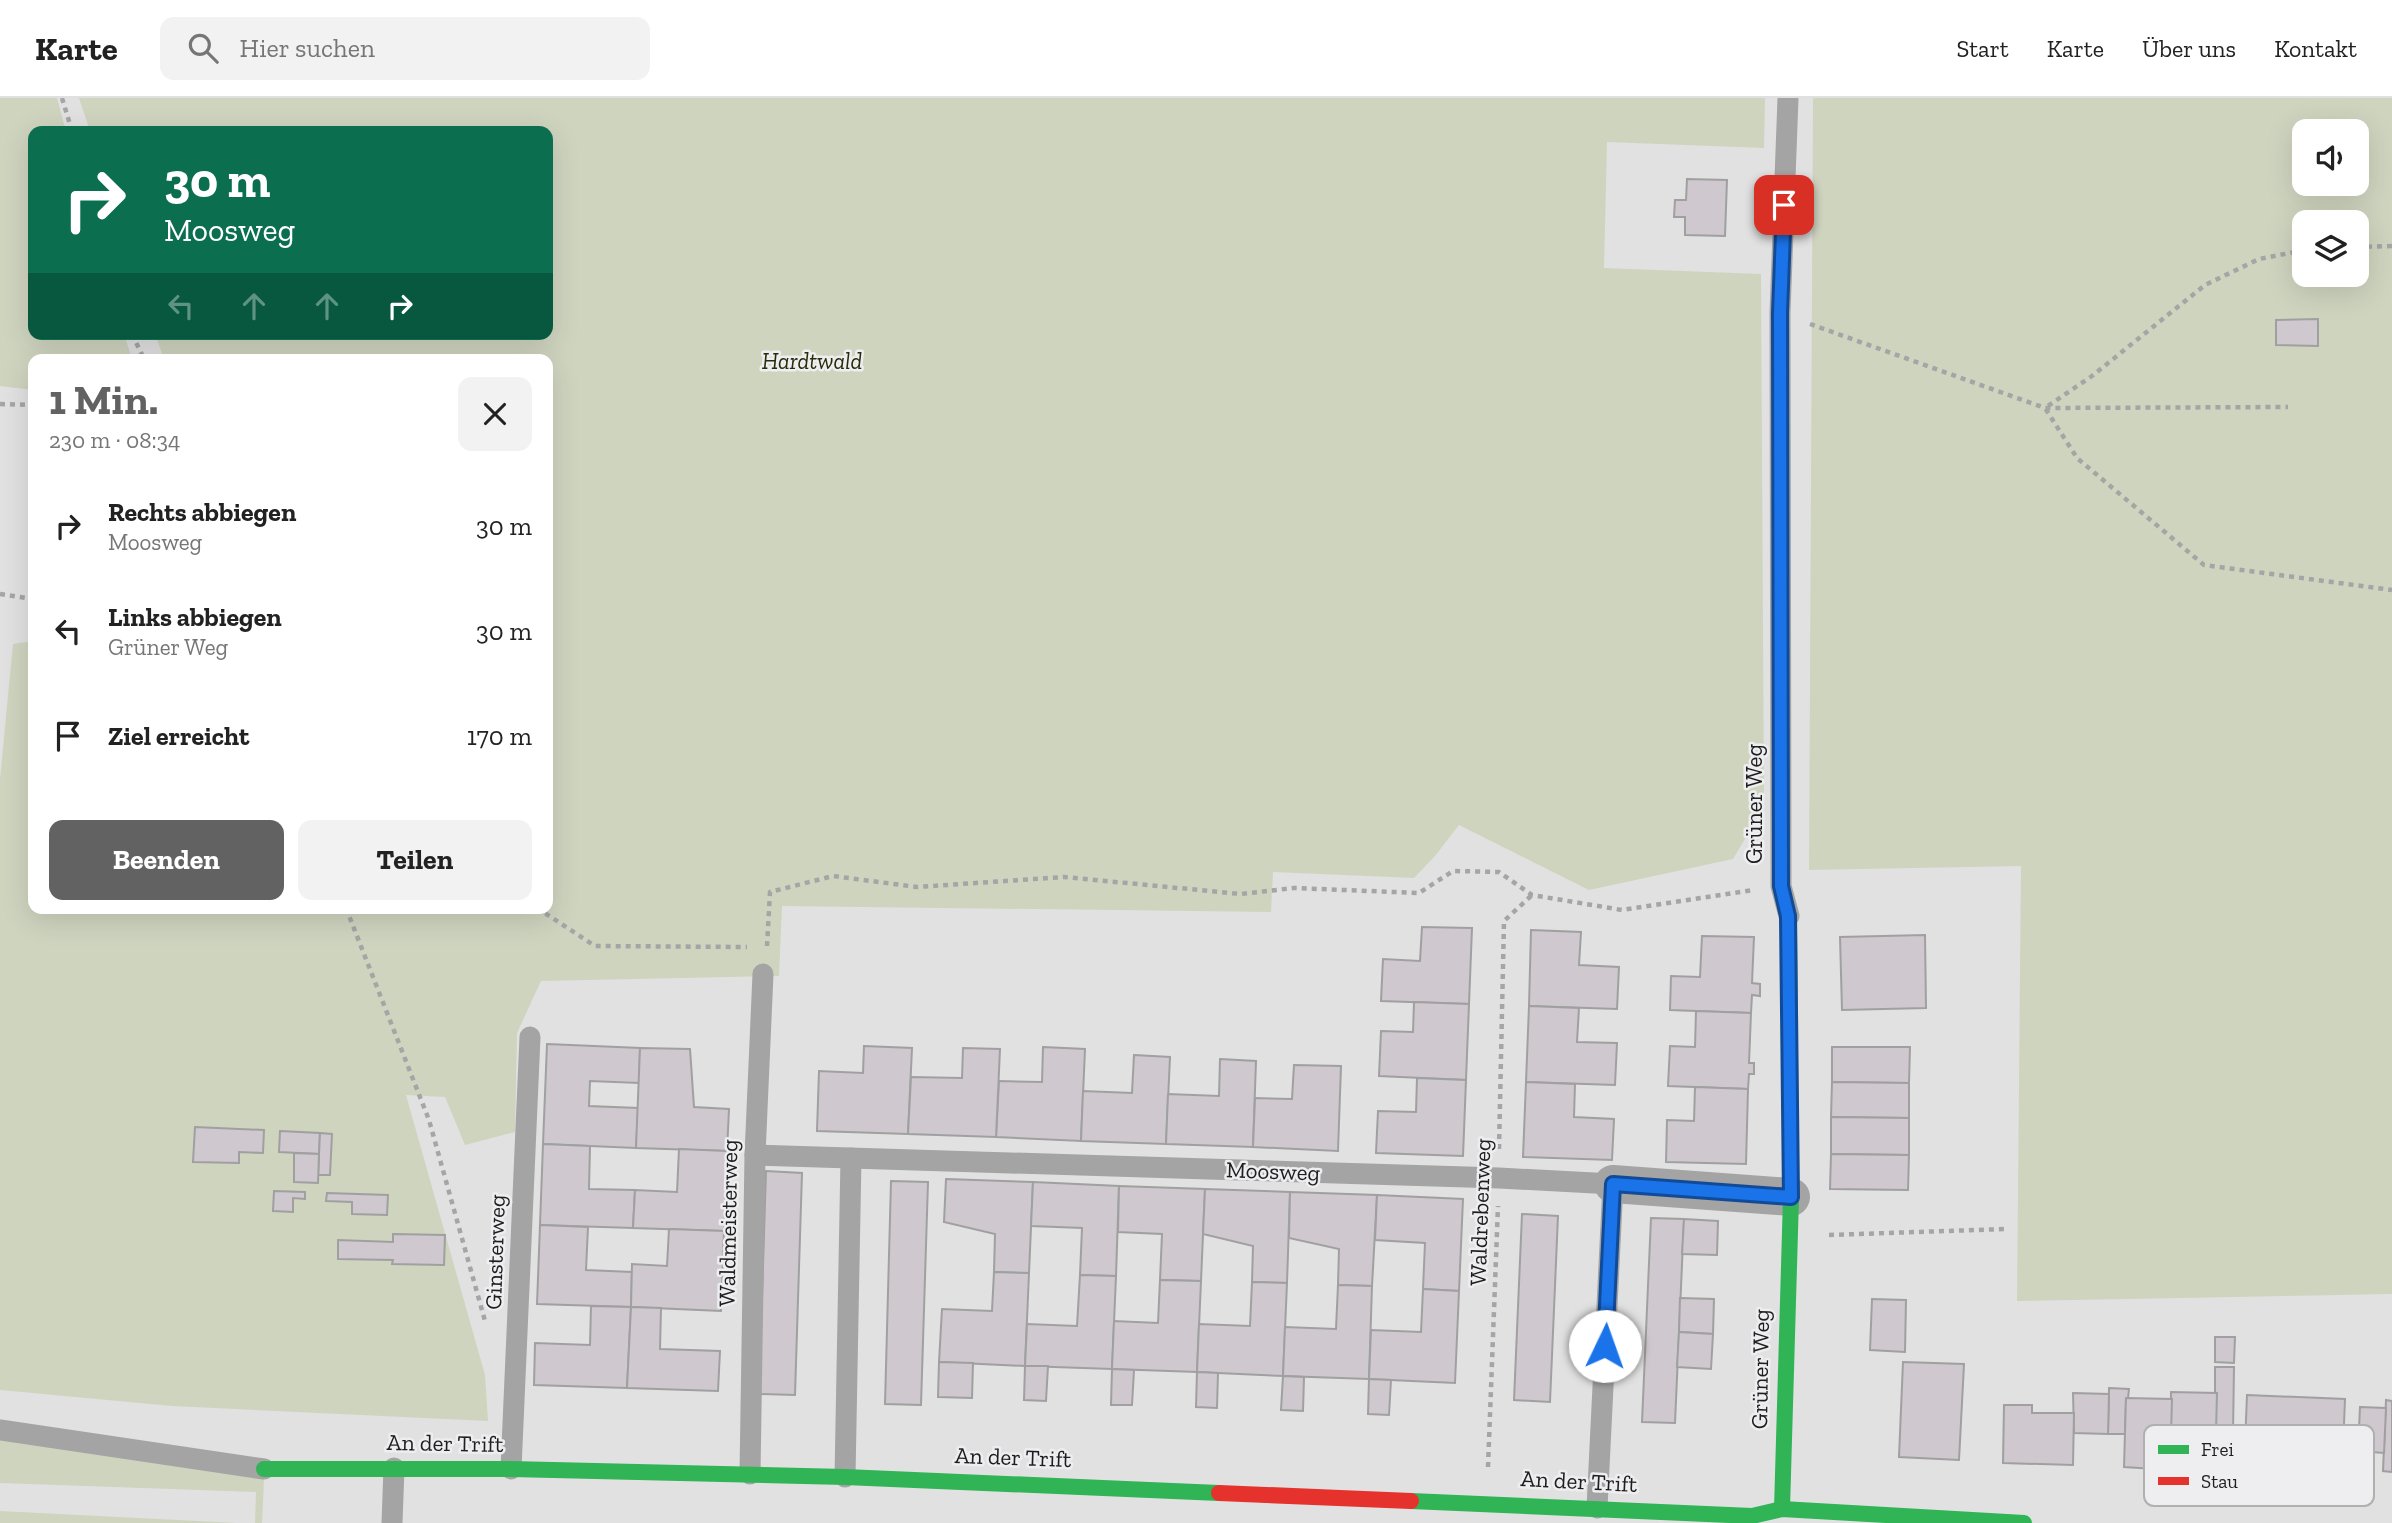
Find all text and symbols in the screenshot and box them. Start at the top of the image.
search box [160,17,650,80]
text: Karte [35,29,118,68]
icon: search [184,29,222,67]
text: Hier suchen [240,32,375,64]
text: Start [1956,34,2009,63]
text: Karte [2047,34,2104,63]
text: Über uns [2142,34,2236,63]
text: Kontakt [2274,34,2357,63]
map controls [2292,119,2369,287]
button: sound [2292,119,2369,196]
text: 30 m [164,151,270,210]
icon: right [49,154,140,245]
pin [1754,175,1814,235]
icon: arrive [1765,186,1803,224]
button: layers [2292,210,2369,287]
text: Moosweg [164,211,295,249]
icon: left [162,287,200,325]
icon: ahead [235,287,273,325]
icon: ahead [308,287,346,325]
icon: right [381,287,419,325]
park label: Hardtwald [762,347,863,375]
text: 1 Min. [49,374,158,425]
button: close [458,377,532,451]
text: 230 m · 08:34 [49,426,180,454]
text: Rechts abbiegen [108,496,296,528]
icon: right [49,507,87,545]
text: 30 m [476,510,532,542]
text: Moosweg [108,528,202,556]
text: Links abbiegen [108,601,282,633]
icon: left [49,612,87,650]
text: 30 m [476,615,532,647]
text: Grüner Weg [108,633,228,661]
icon: arrive [49,717,87,755]
text: Ziel erreicht [108,720,249,752]
text: 170 m [467,720,532,752]
street label: Grüner Weg [1740,744,1768,864]
button: Beenden [49,820,284,900]
button: Teilen [298,820,532,900]
street label: Waldrebenweg [1463,1137,1497,1286]
street label: Waldmeisterweg [713,1139,743,1307]
street label: Moosweg [1225,1155,1321,1187]
street label: Ginsterweg [479,1193,511,1310]
street label: Grüner Weg [1745,1308,1775,1429]
position arrow [1568,1309,1642,1383]
legend [2144,1425,2374,1506]
street label: An der Trift [386,1428,504,1458]
text: Frei [2201,1438,2234,1461]
street label: An der Trift [954,1441,1072,1473]
street label: An der Trift [1520,1464,1638,1498]
text: Stau [2201,1470,2238,1493]

